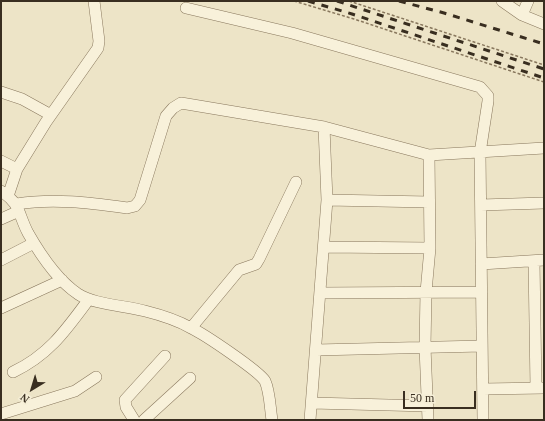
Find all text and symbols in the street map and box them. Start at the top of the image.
north arrow [12,369,52,409]
scale bar [405,383,478,409]
text: N [18,391,31,406]
text: 50 m [410,391,434,405]

